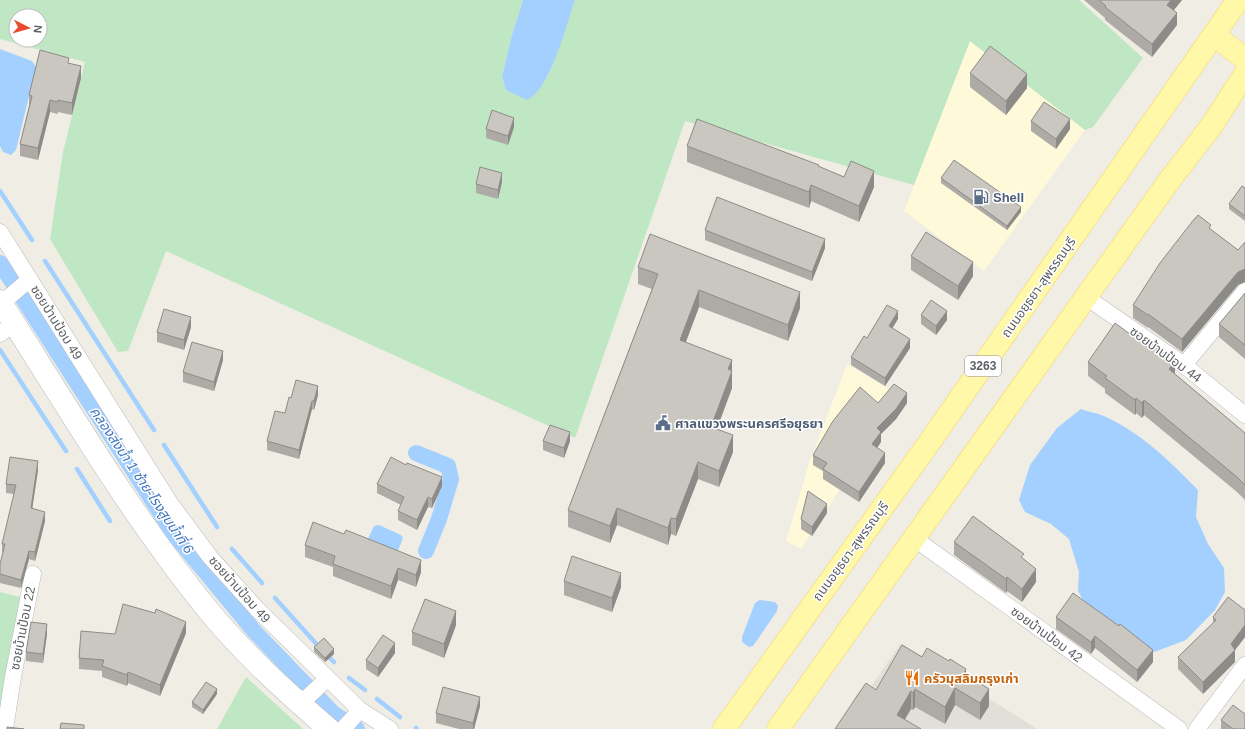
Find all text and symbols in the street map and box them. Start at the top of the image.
north arrow [8,8,48,48]
text: N [32,24,44,34]
fuel station icon: Shell [972,188,990,206]
place label: Shell [993,190,1024,205]
street label: ถนนอยุธยา-สุพรรณบุรี [998,234,1079,340]
street label: ซอยบ้านป้อม 49 [28,282,85,362]
street label: ซอยบ้านป้อม 44 [1127,323,1204,385]
road number: 3263 [965,356,1001,376]
water label: คลองส่งน้ำ 1 ซ้าย-โรงสูบน้ำที่ 6 [86,403,199,557]
public building icon: ศาลแขวงพระนครศรีอยุธยา [654,414,672,432]
place label: ศาลแขวงพระนครศรีอยุธยา [675,416,823,431]
street label: ถนนอยุธยา-สุพรรณบุรี [810,499,891,604]
street label: ซอยบ้านป้อม 49 [206,553,274,626]
street label: ซอยบ้านป้อม 22 [7,585,38,671]
street label: ซอยบ้านป้อม 42 [1008,603,1085,665]
restaurant icon: ครัวมุสลิมกรุงเก่า [903,669,921,687]
place label: ครัวมุสลิมกรุงเก่า [924,671,1019,686]

